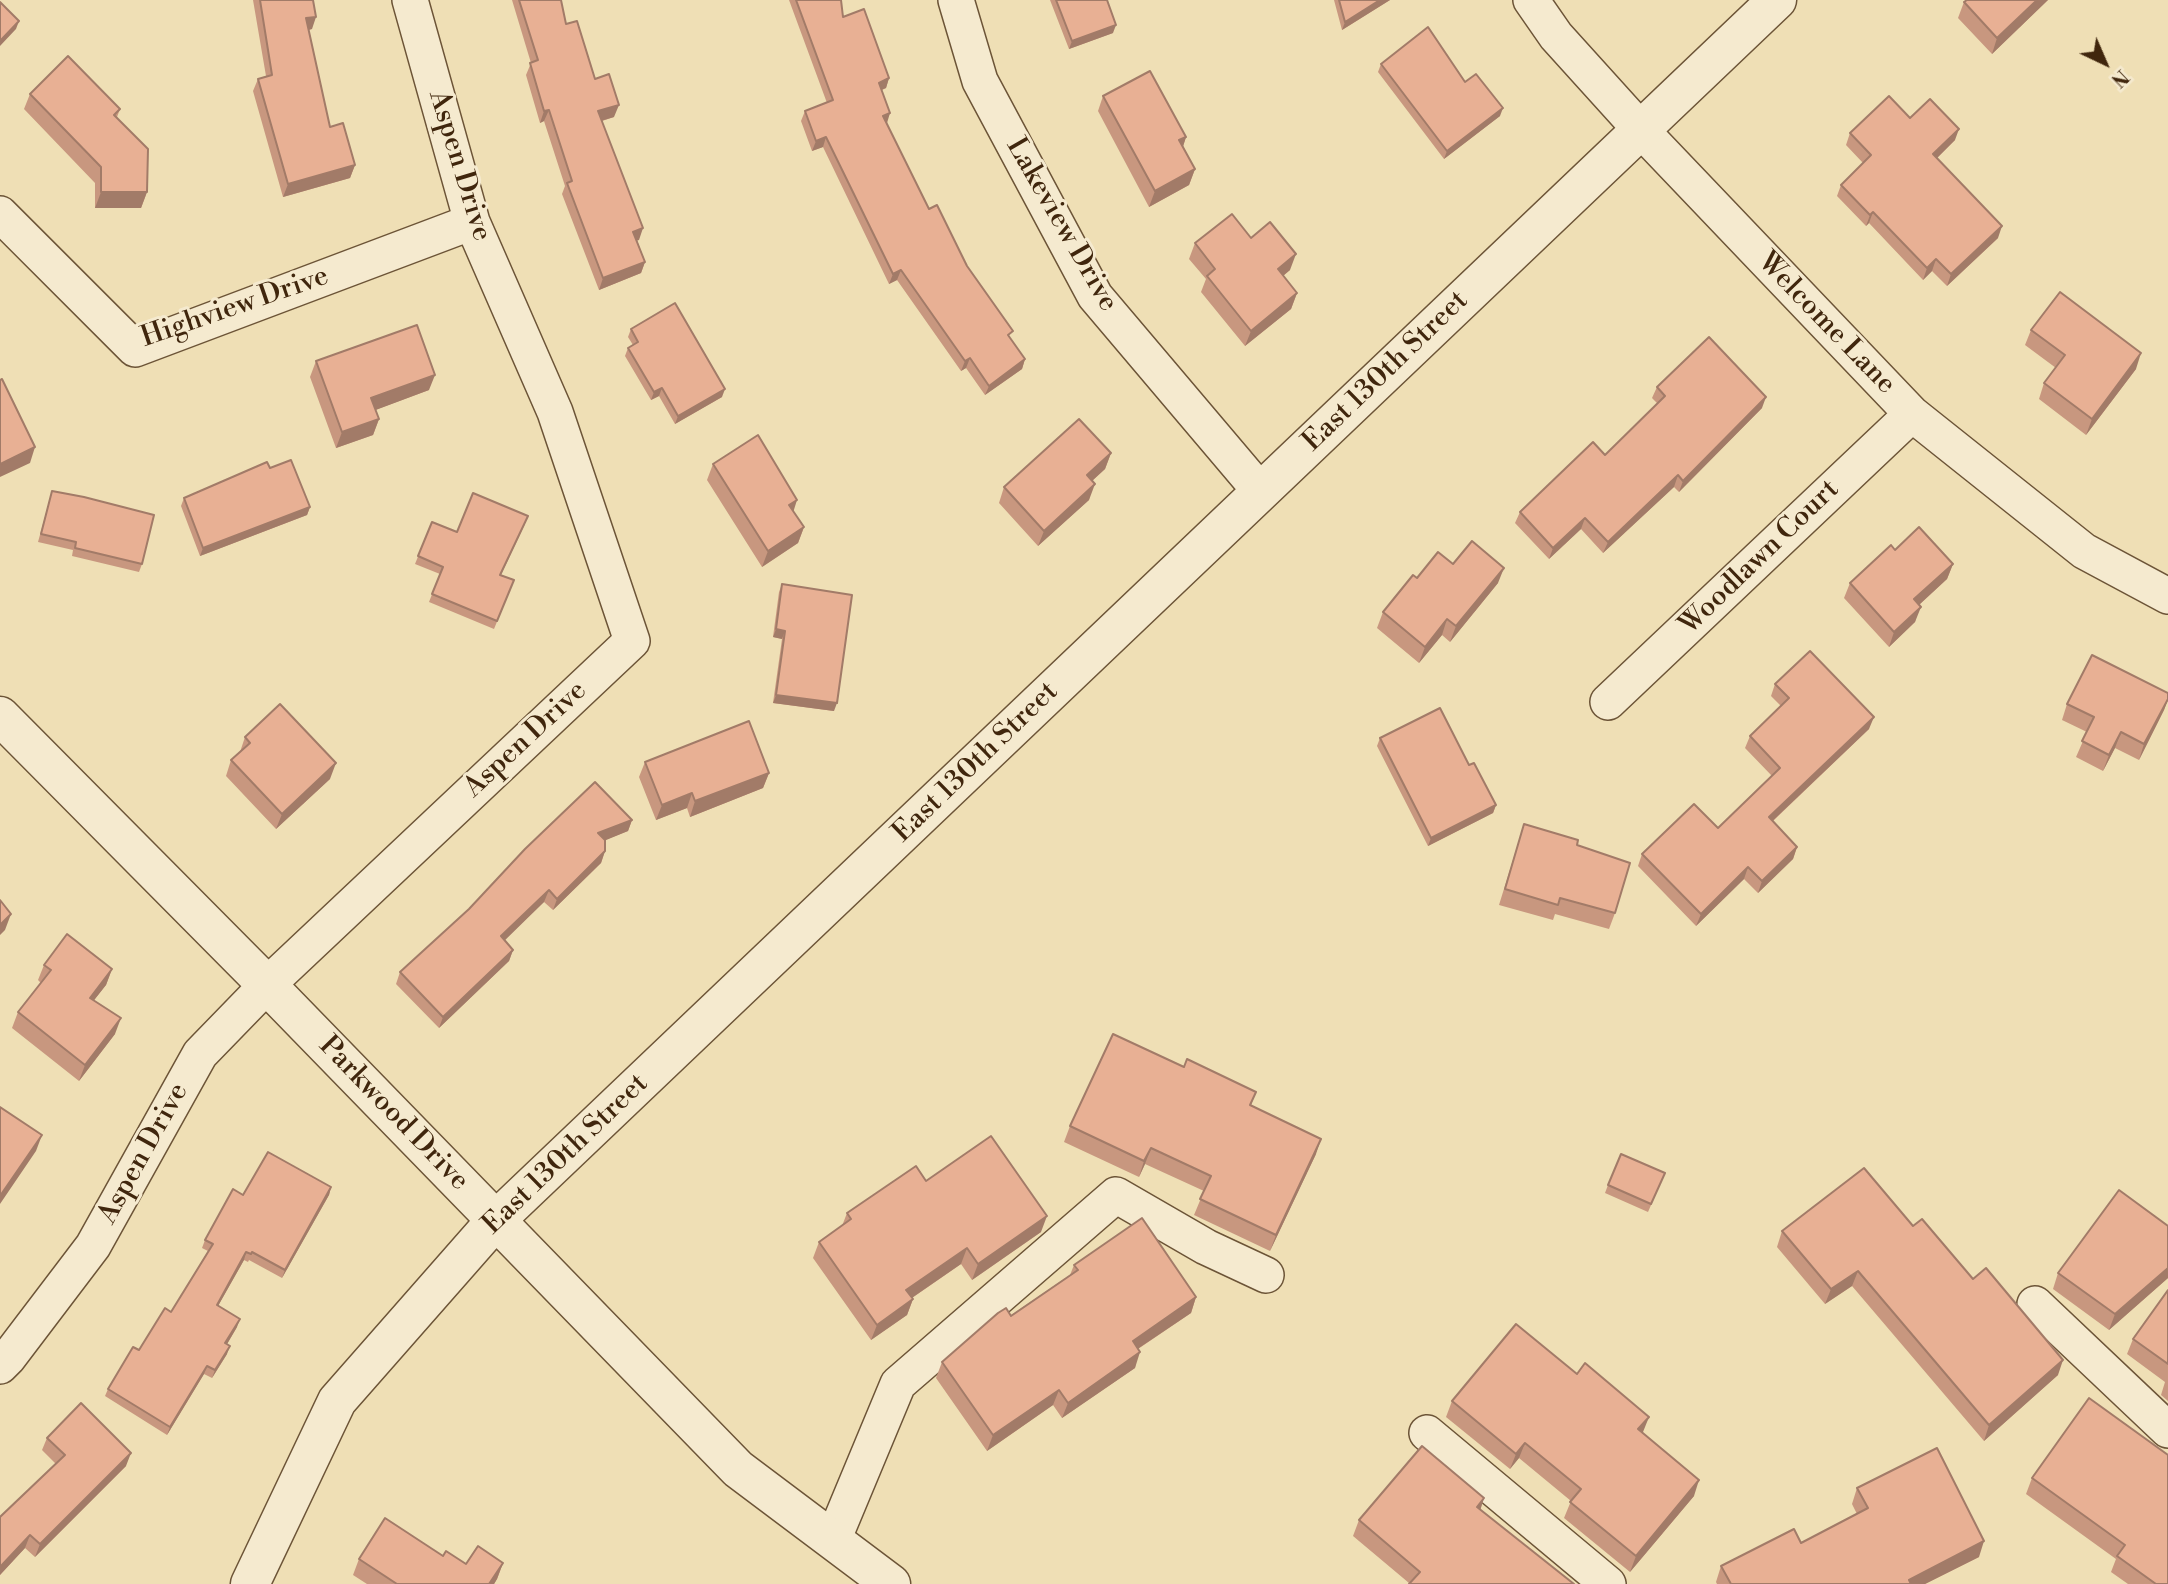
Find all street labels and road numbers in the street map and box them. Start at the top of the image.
street label: Aspen Drive [420,87,498,245]
street label: Lakeview Drive [998,132,1124,318]
street label: Welcome Lane [1750,246,1902,402]
street label: Highview Drive [137,260,333,356]
street label: East 130th Street [1296,285,1476,459]
street label: Woodlawn Court [1673,473,1847,643]
street label: Aspen Drive [458,675,594,805]
street label: East 130th Street [886,676,1066,850]
street label: Parkwood Drive [311,1030,475,1198]
street label: East 130th Street [476,1068,656,1242]
street label: Aspen Drive [92,1078,196,1230]

